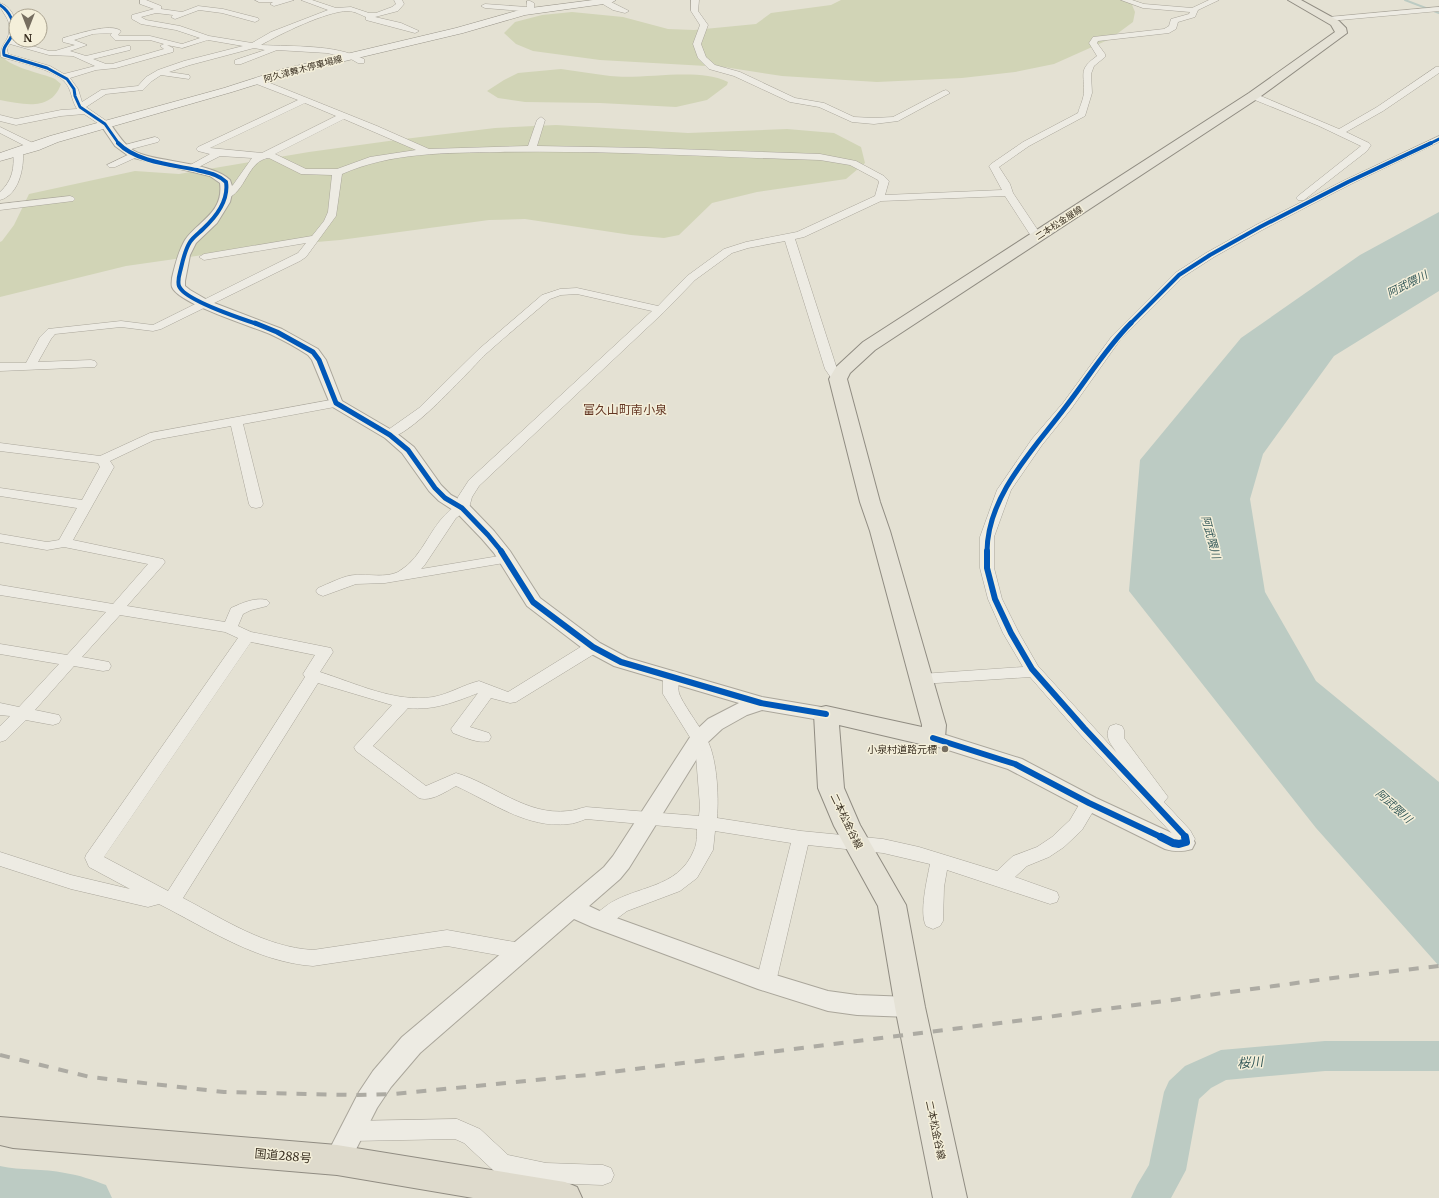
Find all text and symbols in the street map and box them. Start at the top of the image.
north arrow [8,8,48,48]
text: N [23,31,32,45]
street label: 阿久津舞木停車場線 [262,52,344,84]
street label: 二本松金屋線 [1033,203,1085,242]
water label: 阿武隈川 [1384,267,1431,300]
district label: 富久山町南小泉 [583,402,667,417]
water label: 阿武隈川 [1199,514,1224,561]
place label: 小泉村道路元標 [867,743,937,756]
marker: 小泉村道路元標 [940,744,950,754]
water label: 阿武隈川 [1373,786,1416,827]
street label: 二本松金谷線 [828,791,866,851]
water label: 桜川 [1236,1053,1266,1072]
street label: 二本松金谷線 [923,1099,948,1161]
street label: 国道288号 [254,1146,312,1165]

